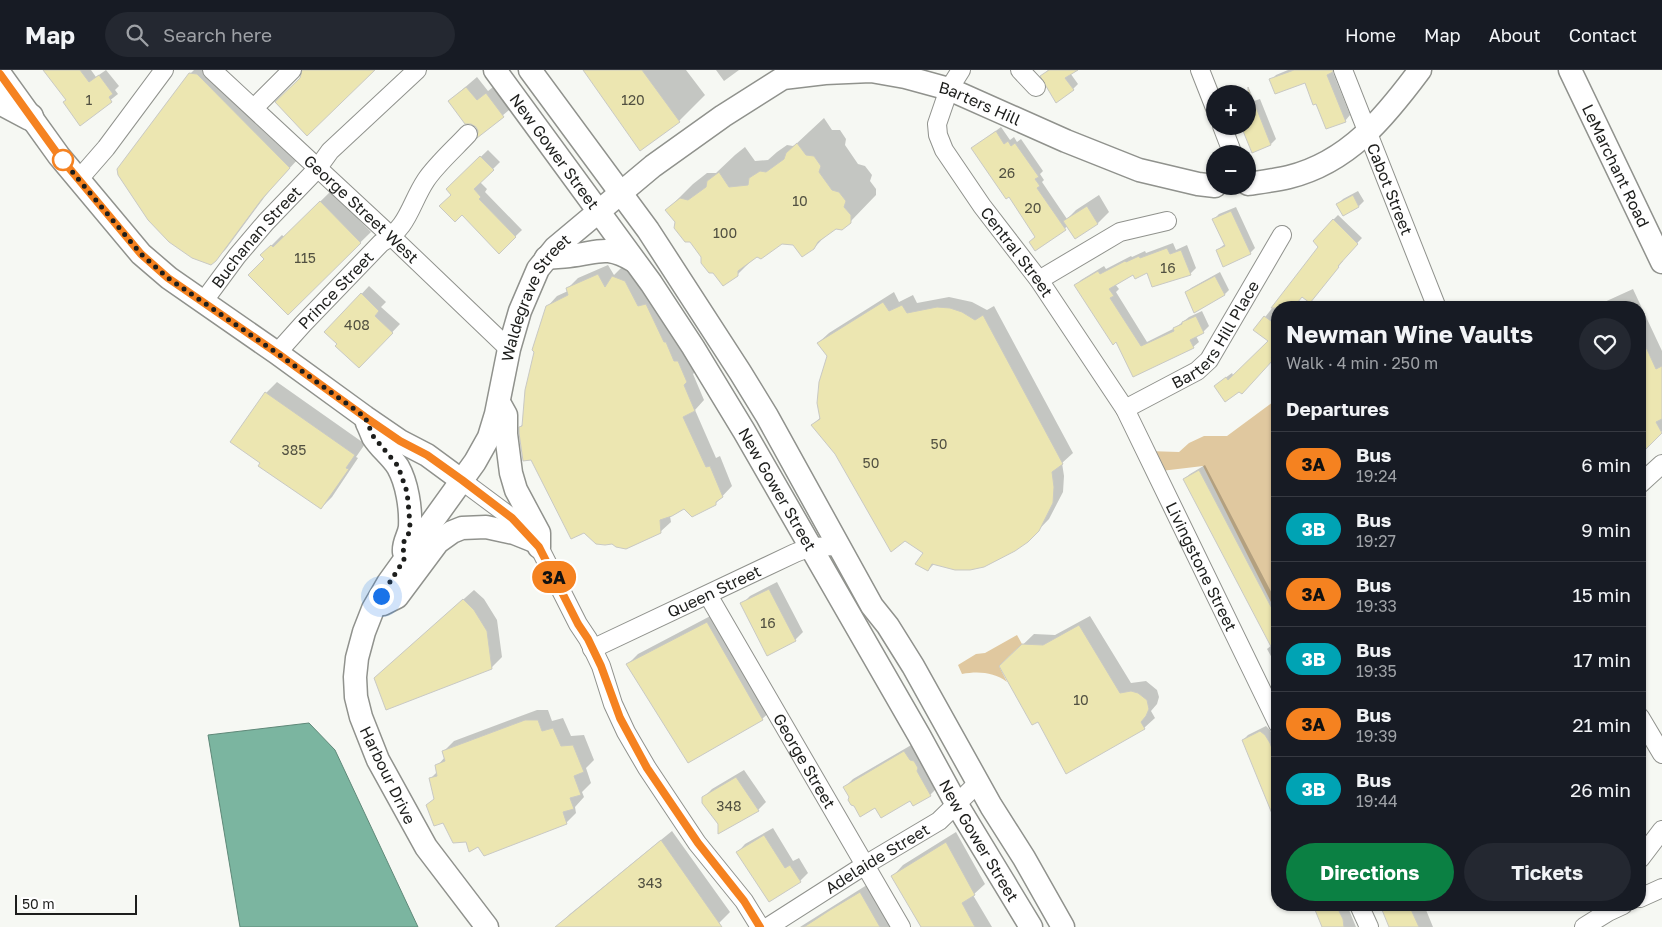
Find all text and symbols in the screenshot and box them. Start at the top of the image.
search box [105,12,455,57]
text: Map [25,20,75,49]
icon: search [123,21,151,49]
text: Search here [163,23,272,46]
text: Home [1345,24,1396,46]
text: Map [1424,24,1461,46]
text: About [1489,24,1541,46]
text: Contact [1569,24,1637,46]
street label: Barters Hill [937,77,1024,130]
map controls [1206,85,1256,195]
button: + [1206,85,1256,135]
street label: New Gower Street [506,90,604,213]
house number: 1 [86,91,93,108]
house number: 120 [621,91,645,108]
street label: LeMarchant Road [1578,101,1654,230]
street label: Cabot Street [1363,140,1417,238]
button: − [1206,145,1256,195]
unlabelled marker [52,149,74,171]
street label: George Street West [300,151,423,267]
house number: 26 [999,164,1015,181]
street label: Buchanan Street [207,182,305,292]
house number: 10 [792,192,808,209]
house number: 20 [1025,199,1041,216]
street label: Central Street [976,203,1057,301]
house number: 100 [713,224,737,241]
street label: Waldegrave Street [497,229,575,363]
street label: Prince Street [294,247,378,333]
house number: 115 [294,249,316,266]
house number: 16 [1160,259,1176,276]
street label: Barters Hill Place [1168,277,1263,393]
house number: 408 [344,316,370,333]
button: heart [1579,318,1631,370]
text: Newman Wine Vaults [1286,319,1533,348]
text: Walk · 4 min · 250 m [1286,353,1438,373]
text: Departures [1286,397,1389,420]
street label: New Gower Street [734,424,821,554]
house number: 50 [931,435,947,452]
house number: 385 [282,441,306,458]
text: Bus [1356,443,1391,466]
text: 3A [1302,453,1325,475]
text: 6 min [1581,453,1631,476]
house number: 50 [863,454,879,471]
text: 19:24 [1356,466,1397,486]
street label: Livingstone Street [1162,499,1241,635]
text: Bus [1356,508,1391,531]
text: 3B [1302,518,1325,540]
text: 9 min [1581,518,1631,541]
text: 19:27 [1356,531,1396,551]
line badge: 3A [532,561,576,593]
street label: Queen Street [664,561,764,622]
text: 3A [542,566,566,588]
text: Bus [1356,573,1391,596]
text: 3A [1302,583,1325,605]
text: 15 min [1572,583,1631,606]
your location [369,584,394,609]
text: 19:33 [1356,596,1397,616]
house number: 16 [760,614,776,631]
text: Bus [1356,638,1391,661]
text: 3B [1302,648,1325,670]
text: 17 min [1573,648,1631,671]
text: 19:35 [1356,661,1397,681]
house number: 10 [1073,691,1089,708]
text: Bus [1356,703,1391,726]
street label: George Street [769,710,840,812]
text: 3A [1302,713,1325,735]
text: 21 min [1572,713,1631,736]
street label: Harbour Drive [356,723,420,827]
text: 19:39 [1356,726,1397,746]
text: Bus [1356,768,1391,791]
street label: New Gower Street [935,776,1023,905]
text: 3B [1302,778,1325,800]
text: 26 min [1570,778,1631,801]
text: 19:44 [1356,791,1398,811]
house number: 348 [716,797,742,814]
street label: Adelaide Street [821,819,933,898]
button: Directions [1286,843,1454,901]
button: Tickets [1464,843,1631,901]
house number: 343 [638,874,662,891]
scale bar [15,892,138,915]
text: 50 m [22,895,55,912]

